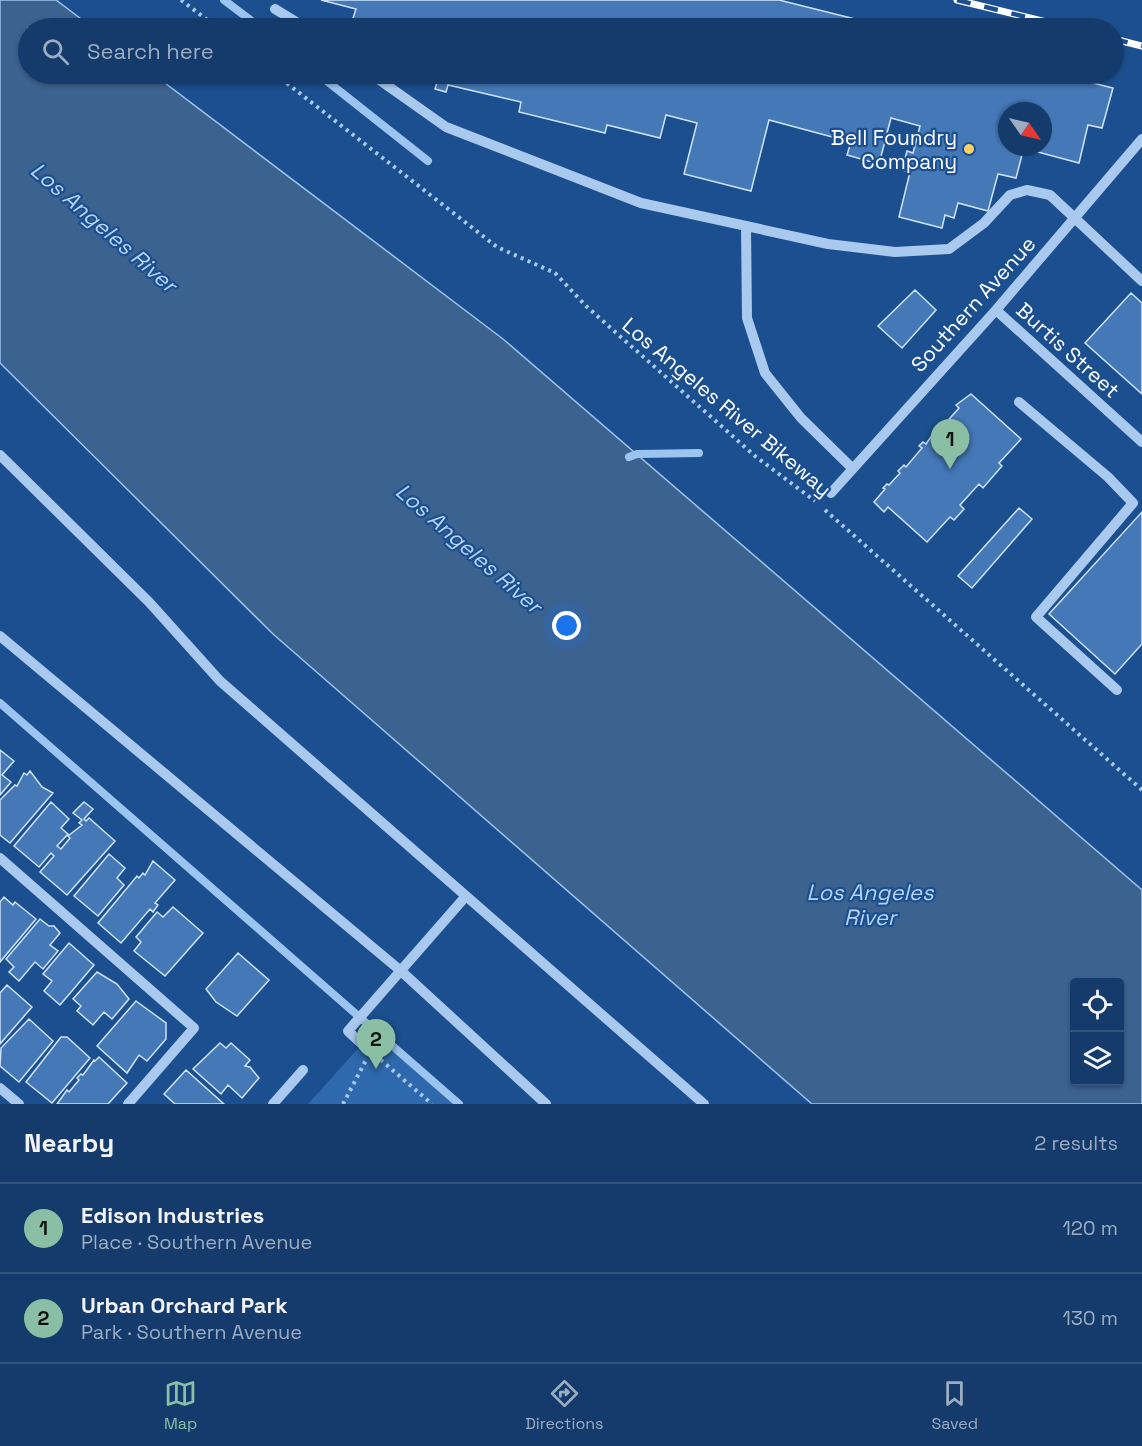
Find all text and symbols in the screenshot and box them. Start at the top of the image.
search box [18,18,1124,84]
icon: search [39,35,72,68]
text: Search here [87,37,214,65]
north arrow [998,102,1052,156]
place label: Bell Foundry Company [831,124,957,175]
marker: Bell Foundry Company [962,142,976,156]
water label: Los Angeles River [25,156,185,300]
street label: Southern Avenue [905,230,1041,378]
street label: Burtis Street [1011,296,1125,404]
street label: Los Angeles River Bikeway [617,312,837,502]
pin: 1 [930,420,970,469]
water label: Los Angeles River [390,477,550,621]
your location [552,611,581,640]
water label: Los Angeles River [807,878,935,931]
map controls [1070,978,1124,1086]
button: locate [1070,978,1124,1032]
pin: 2 [356,1020,395,1069]
button: layers [1070,1032,1124,1086]
text: Nearby [24,1126,114,1160]
text: 2 results [1034,1130,1118,1156]
text: Edison Industries [81,1201,264,1229]
text: 1 [39,1215,48,1241]
text: 120 m [1062,1215,1118,1241]
text: Place · Southern Avenue [81,1229,312,1255]
text: Urban Orchard Park [81,1291,288,1319]
text: 2 [38,1305,49,1331]
text: 130 m [1062,1305,1118,1331]
text: Park · Southern Avenue [81,1319,302,1345]
tab: Map [164,1377,197,1434]
tab: Directions [525,1377,604,1434]
tab: Saved [931,1377,978,1434]

